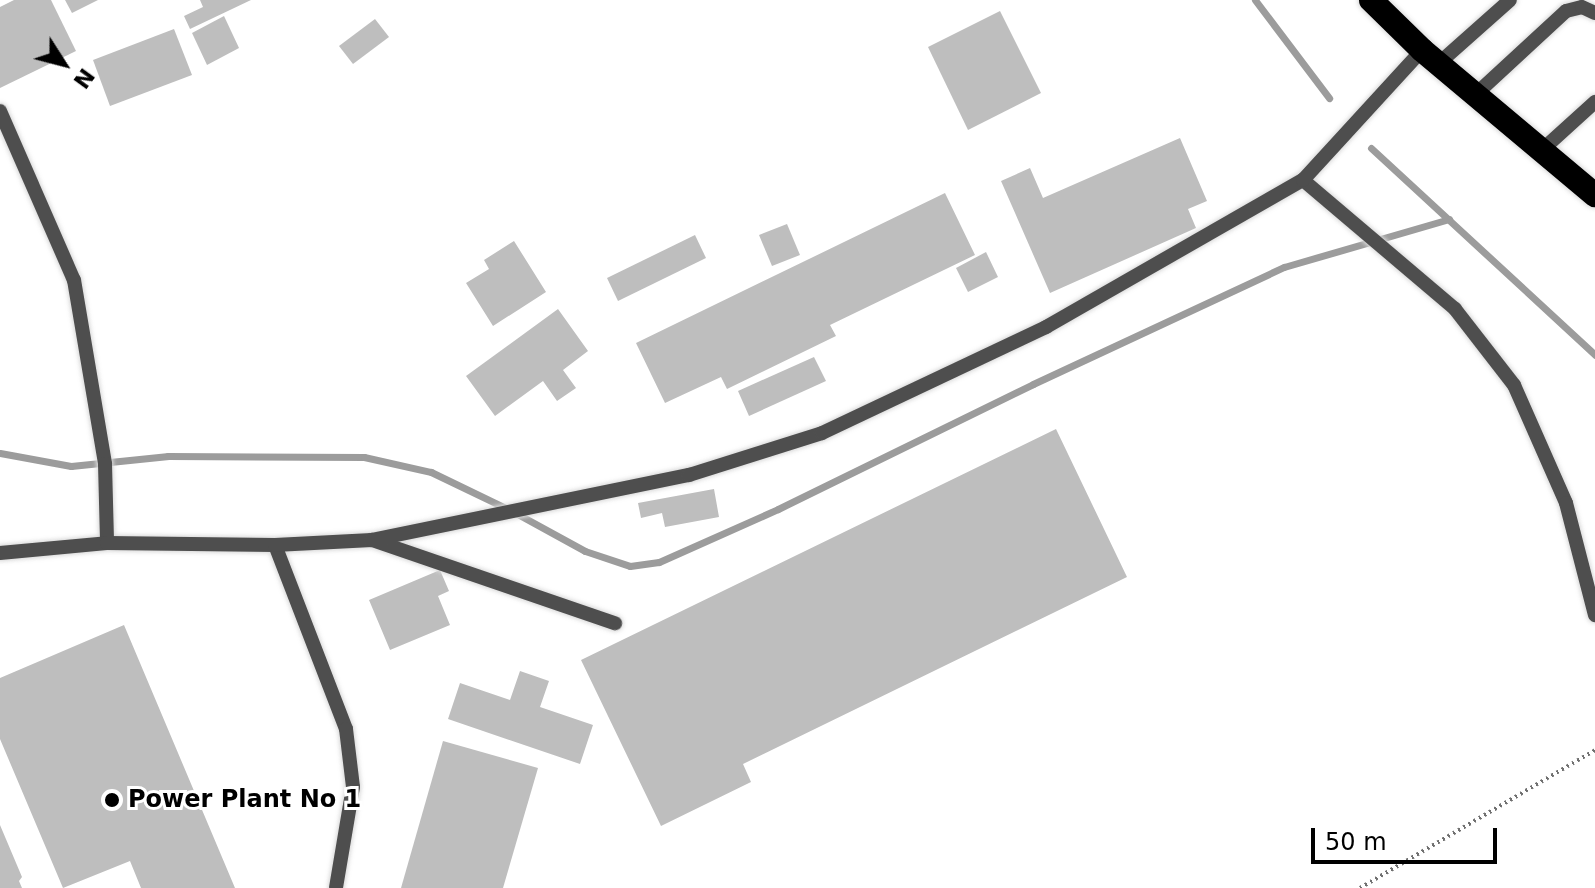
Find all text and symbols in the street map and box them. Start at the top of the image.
north arrow [24,24,104,104]
text: N [68,64,99,93]
place label: Power Plant No 1 [128,786,361,814]
marker: Power Plant No 1 [103,791,121,809]
scale bar [1315,812,1501,862]
text: 50 m [1325,828,1387,856]

